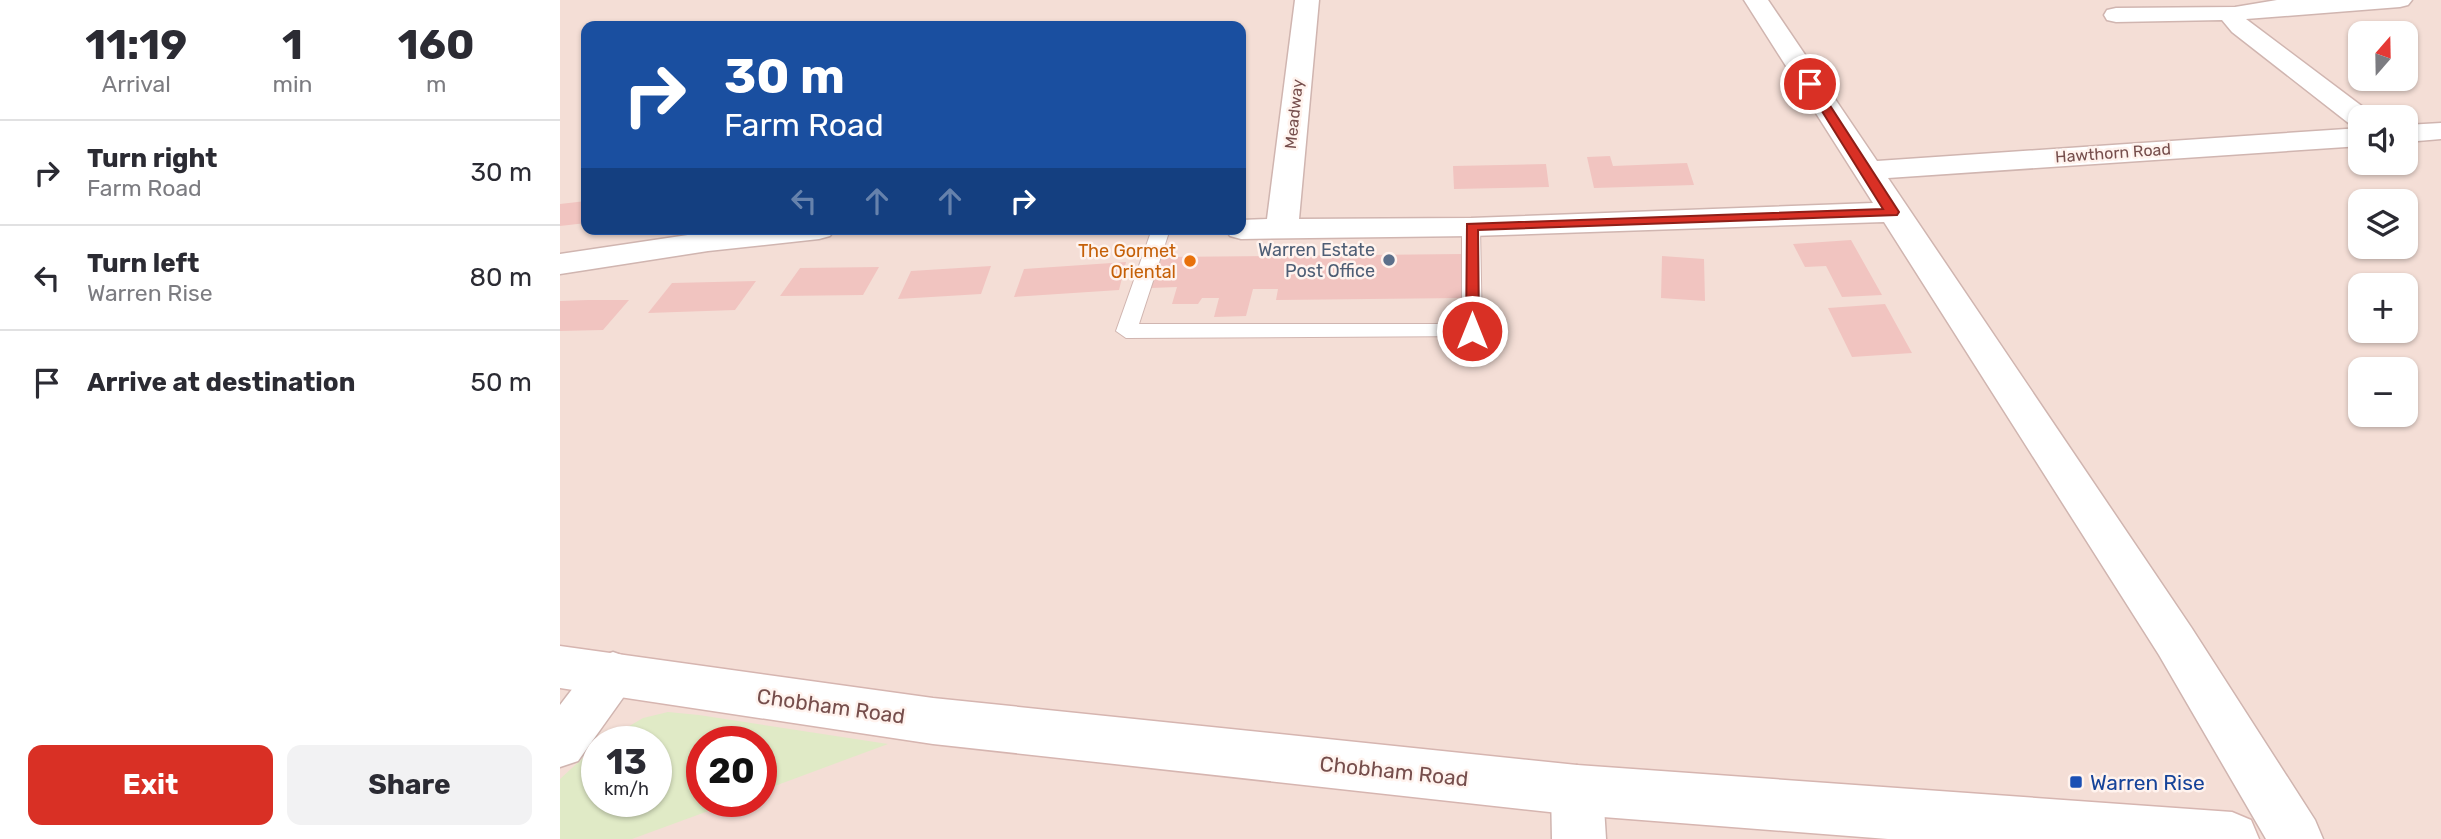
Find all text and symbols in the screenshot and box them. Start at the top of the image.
text: 11:19 [85,20,187,70]
text: 1 [282,20,303,70]
text: 160 [398,20,475,70]
north arrow [2348,21,2418,91]
map controls [2348,21,2418,427]
text: 30 m [724,47,845,105]
icon: right [609,49,700,140]
pin [1780,54,1840,114]
icon: arrive [1791,65,1829,103]
text: Arrival [102,70,171,98]
text: min [273,70,312,98]
text: m [426,70,446,98]
street label: Meadway [1281,78,1307,150]
button: sound [2348,105,2418,175]
text: Farm Road [724,106,884,144]
street label: Hawthorn Road [2055,139,2171,167]
text: Turn right [87,143,217,174]
icon: right [28,154,66,192]
text: 30 m [470,157,532,188]
text: Farm Road [87,174,202,202]
icon: left [785,182,823,220]
icon: ahead [858,182,896,220]
icon: ahead [931,182,969,220]
icon: right [1004,182,1042,220]
button: layers [2348,189,2418,259]
place label: Warren Estate Post Office [1258,239,1375,282]
place label: The Gormet Oriental [1078,240,1176,283]
text: Turn left [87,248,199,279]
marker: Warren Estate Post Office [1381,252,1397,268]
marker: The Gormet Oriental [1182,253,1198,269]
icon: left [28,259,66,297]
text: 80 m [469,262,532,293]
button: + [2348,273,2418,343]
text: Warren Rise [87,279,213,307]
position arrow [1435,294,1509,368]
button: − [2348,357,2418,427]
icon: arrive [28,364,66,402]
text: Arrive at destination [87,367,355,398]
text: 50 m [471,367,532,398]
street label: Chobham Road [755,683,907,729]
speed limit sign: 20 [686,726,777,817]
text: 13 [606,741,647,783]
button: Exit [28,745,273,825]
button: Share [287,745,532,825]
street label: Chobham Road [1318,751,1470,791]
place label: Warren Rise [2090,770,2205,795]
marker: Warren Rise [2068,774,2084,790]
text: km/h [604,778,649,800]

